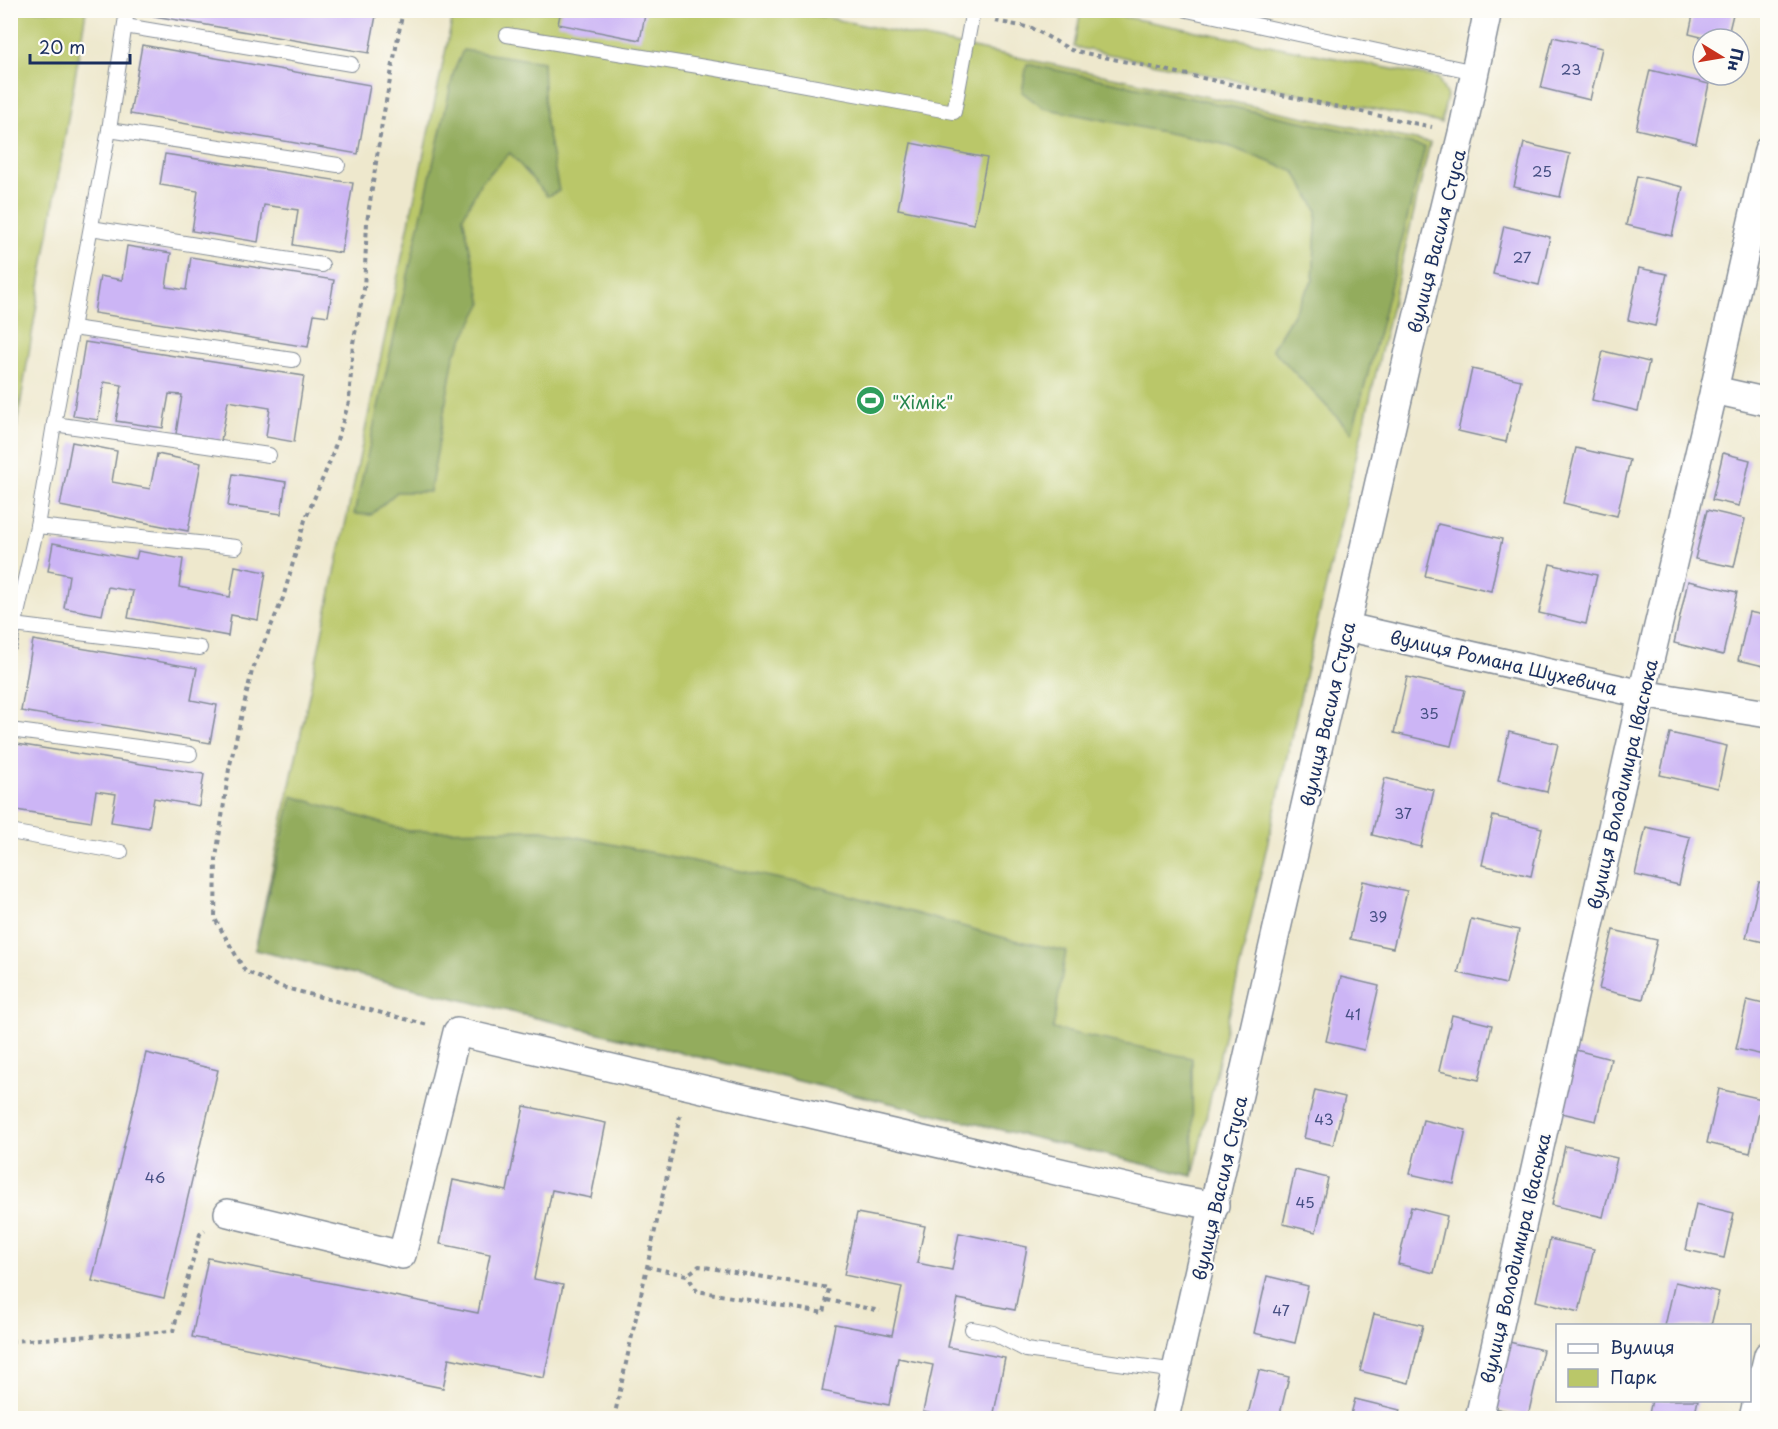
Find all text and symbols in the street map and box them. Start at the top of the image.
scale bar [30,27,130,65]
north arrow [1691,27,1751,87]
text: 20 m [39,33,85,60]
text: Пн [1723,46,1751,74]
house number: 23 [1561,57,1581,80]
street label: вулиця Василя Стуса [1400,146,1472,336]
house number: 25 [1532,159,1552,182]
house number: 27 [1513,245,1532,268]
sports icon: "Хімік" [855,385,887,417]
place label: "Хімік" [892,388,953,415]
street label: вулиця Василя Стуса [1293,618,1362,809]
street label: вулиця Романа Шухевича [1388,623,1621,701]
street label: вулиця Володимира Івасюка [1580,656,1664,912]
house number: 35 [1419,701,1439,724]
house number: 37 [1394,801,1412,824]
house number: 39 [1369,904,1387,927]
house number: 41 [1345,1002,1361,1025]
street label: вулиця Василя Стуса [1185,1092,1254,1283]
house number: 43 [1314,1107,1334,1130]
street label: вулиця Володимира Івасюка [1473,1130,1557,1386]
house number: 46 [145,1165,165,1188]
house number: 45 [1295,1190,1315,1213]
house number: 47 [1272,1298,1290,1321]
legend [1556,1324,1751,1402]
text: Вулиця [1610,1333,1675,1360]
text: Парк [1610,1363,1657,1390]

